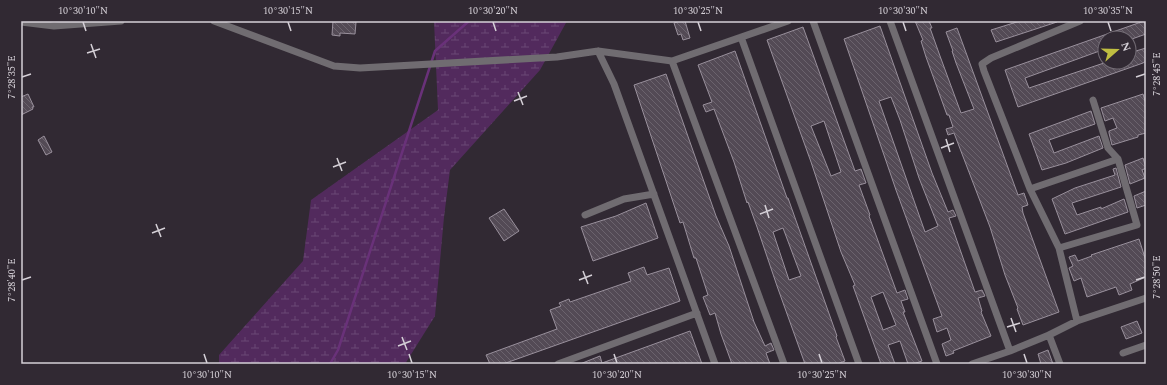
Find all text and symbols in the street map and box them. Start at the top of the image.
text: 10°30'10"N [58,3,108,19]
text: 10°30'15"N [263,3,313,19]
text: 10°30'20"N [468,3,518,19]
text: 10°30'25"N [673,3,723,19]
text: 10°30'30"N [878,3,928,19]
text: 10°30'35"N [1083,3,1133,19]
north arrow [1097,30,1137,70]
text: N [1116,40,1135,54]
text: 7°28'45"E [1149,52,1165,96]
text: 7°28'35"E [4,55,20,99]
text: 7°28'50"E [1149,255,1165,299]
text: 7°28'40"E [4,258,20,302]
text: 10°30'10"N [182,367,232,383]
text: 10°30'15"N [387,367,437,383]
text: 10°30'20"N [592,367,642,383]
text: 10°30'25"N [797,367,847,383]
text: 10°30'30"N [1002,367,1052,383]

